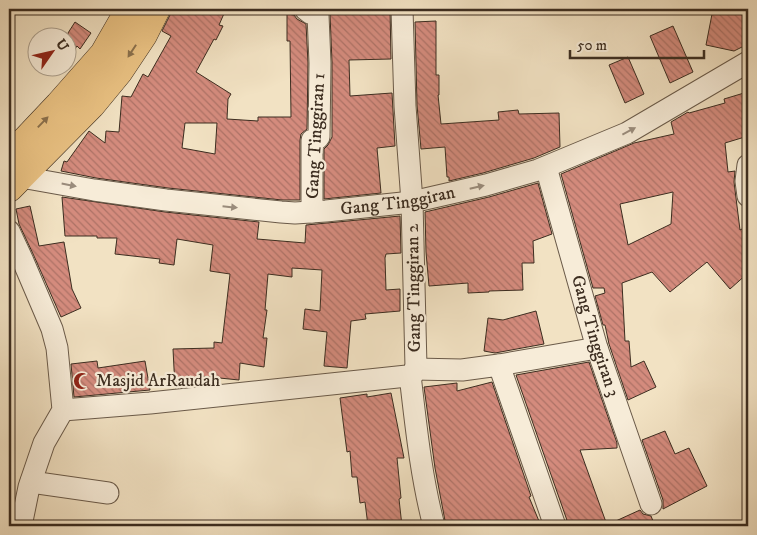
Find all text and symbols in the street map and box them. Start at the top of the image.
north arrow [28,28,78,78]
scale bar [570,28,703,60]
text: U [51,36,73,55]
text: 50 m [577,36,607,55]
one-way arrow [127,45,137,58]
street label: Gang Tinggiran 1 [302,72,330,200]
one-way arrow [37,116,49,128]
one-way arrow [622,127,636,135]
street label: Gang Tinggiran [339,181,458,220]
one-way arrow [61,182,77,190]
one-way arrow [469,183,484,191]
one-way arrow [222,203,238,211]
street label: Gang Tinggiran 2 [402,223,426,352]
street label: Gang Tinggiran 3 [566,273,624,400]
place label: Masjid ArRaudah [96,370,221,392]
mosque icon: Masjid ArRaudah [72,371,92,391]

